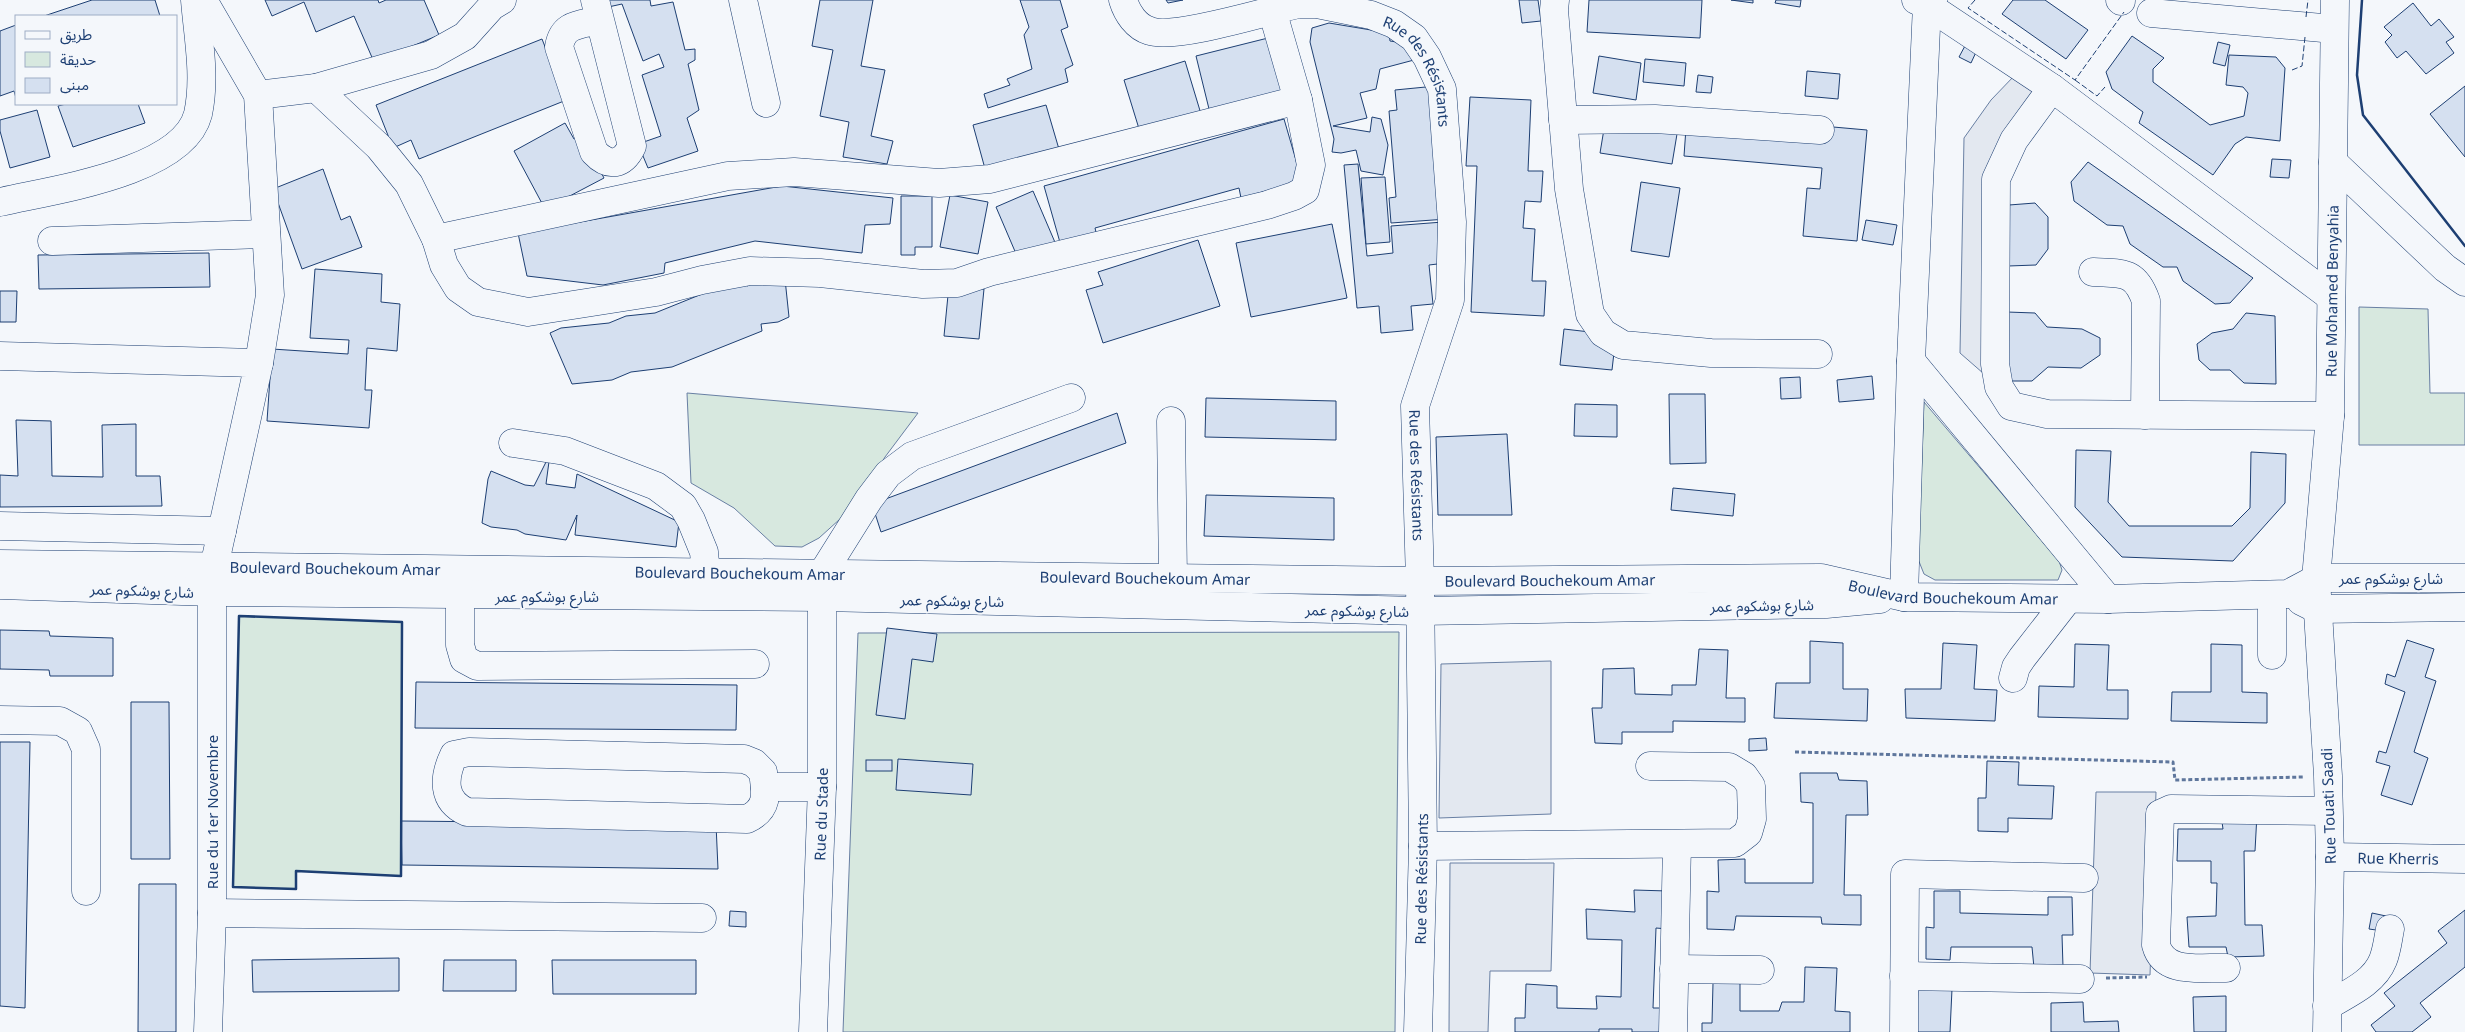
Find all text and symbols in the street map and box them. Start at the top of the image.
street label: Rue des Résistants [1380,11,1455,128]
legend [15,15,178,105]
text: طريق [60,24,92,45]
text: حديقة [60,49,96,69]
text: مبنى [60,74,89,94]
street label: Rue Mohamed Benyahia [2320,205,2343,377]
street label: Rue des Résistants [1405,409,1429,541]
street label: Boulevard Bouchekoum Amar [229,557,441,579]
street label: Boulevard Bouchekoum Amar [634,562,846,584]
street label: Boulevard Bouchekoum Amar [1039,566,1250,589]
street label: شارع بوشكوم عمر [2338,568,2443,591]
street label: Boulevard Bouchekoum Amar [1444,569,1655,591]
street label: Boulevard Bouchekoum Amar [1846,575,2058,609]
street label: شارع بوشكوم عمر [89,578,195,605]
street label: شارع بوشكوم عمر [494,586,599,609]
street label: شارع بوشكوم عمر [899,589,1004,614]
street label: شارع بوشكوم عمر [1709,594,1814,619]
street label: شارع بوشكوم عمر [1304,599,1409,624]
street label: Rue du 1er Novembre [202,735,222,889]
street label: Rue Touati Saadi [2316,748,2340,864]
street label: Rue du Stade [809,768,832,861]
street label: Rue des Résistants [1410,813,1432,945]
street label: Rue Kherris [2357,847,2439,869]

